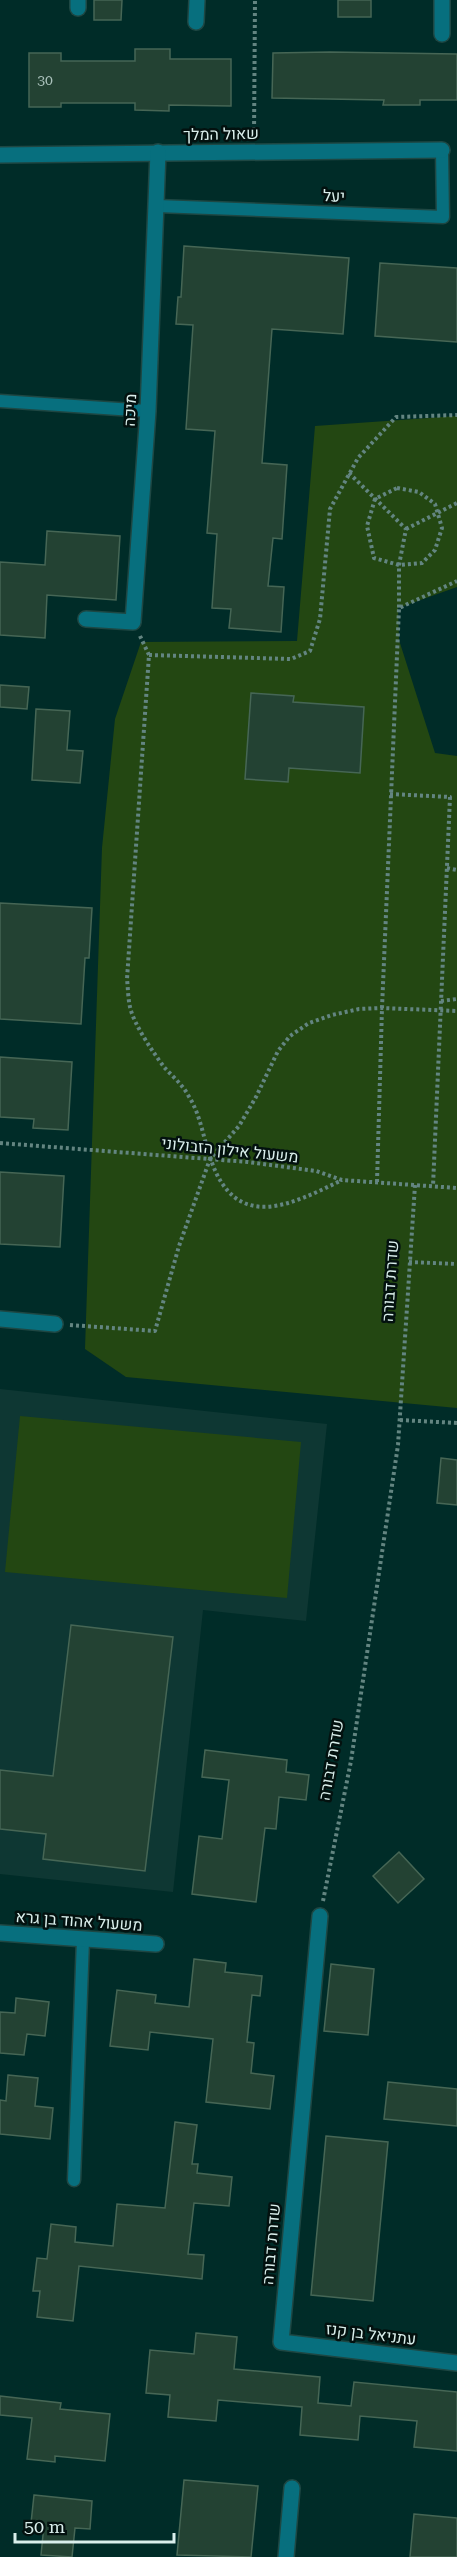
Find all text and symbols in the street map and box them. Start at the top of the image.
house number: 30 [37,72,53,88]
street label: שאול המלך [183,124,259,144]
street label: יעל [323,186,345,206]
street label: מיכה [120,393,140,427]
street label: משעול אילון הזבולוני [161,1133,299,1167]
street label: שדרת דבורה [378,1240,402,1322]
street label: שדרת דבורה [315,1718,347,1802]
street label: משעול אהוד בן גרא [15,1907,143,1935]
street label: שדרת דבורה [258,2202,284,2286]
street label: עתניאל בן קנז [325,2319,417,2349]
scale bar [15,2506,174,2544]
text: 50 m [24,2516,65,2537]

